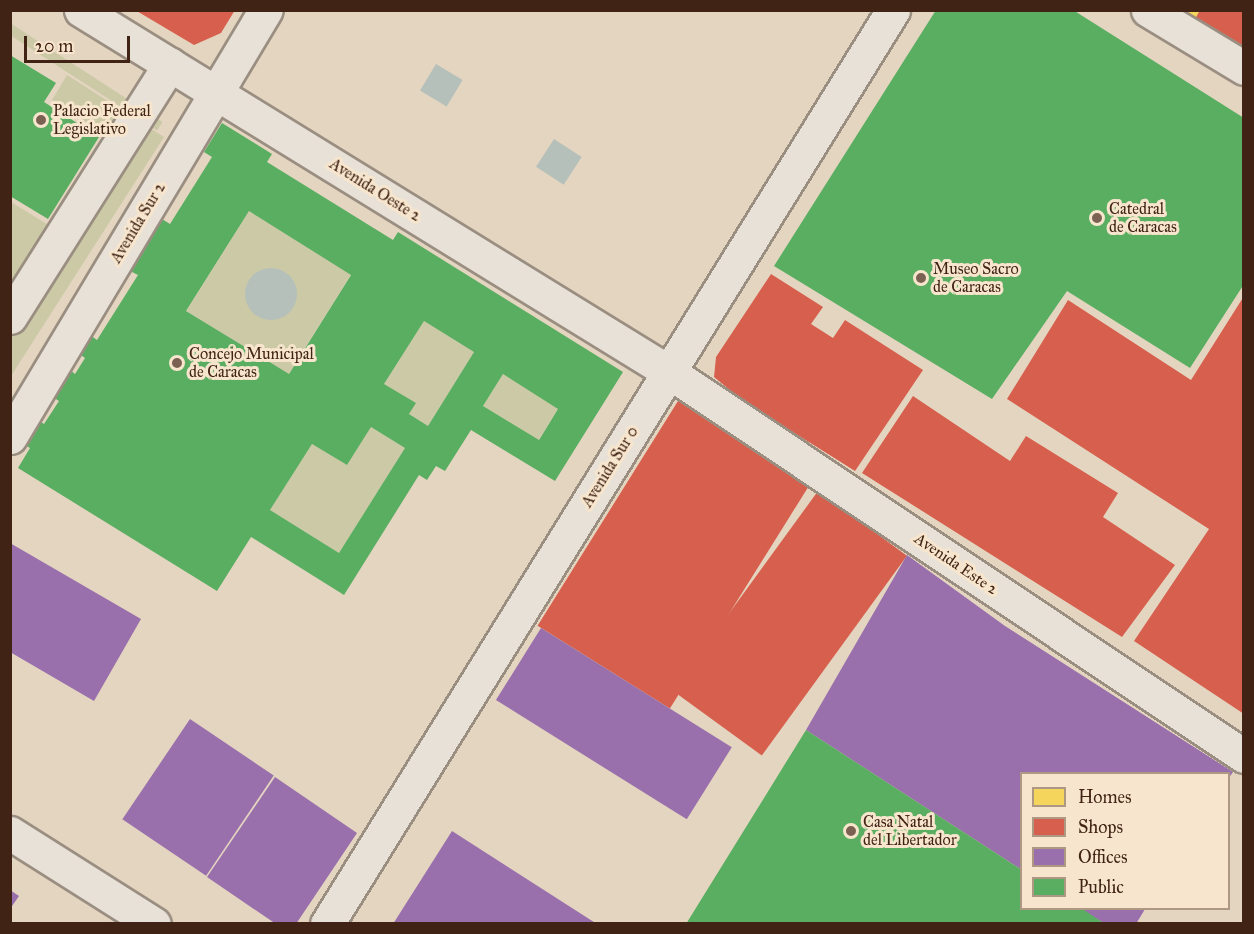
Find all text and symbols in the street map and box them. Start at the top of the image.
scale bar [27,24,134,62]
text: 20 m [35,35,73,57]
place label: Palacio Federal Legislativo [53,101,151,139]
marker: Palacio Federal Legislativo [34,113,48,127]
street label: Avenida Oeste 2 [326,154,424,226]
street label: Avenida Sur 2 [106,179,170,267]
place label: Catedral de Caracas [1109,199,1177,237]
marker: Catedral de Caracas [1090,211,1104,225]
place label: Museo Sacro de Caracas [933,259,1019,297]
marker: Museo Sacro de Caracas [914,271,928,285]
place label: Concejo Municipal de Caracas [189,344,314,382]
marker: Concejo Municipal de Caracas [170,356,184,370]
street label: Avenida Sur 0 [577,423,643,511]
street label: Avenida Este 2 [911,529,1001,599]
legend [1020,772,1230,910]
text: Homes [1078,786,1132,808]
place label: Casa Natal del Libertador [863,812,957,850]
text: Shops [1078,816,1123,838]
marker: Casa Natal del Libertador [844,824,858,838]
text: Offices [1078,846,1128,868]
text: Public [1078,876,1124,898]

